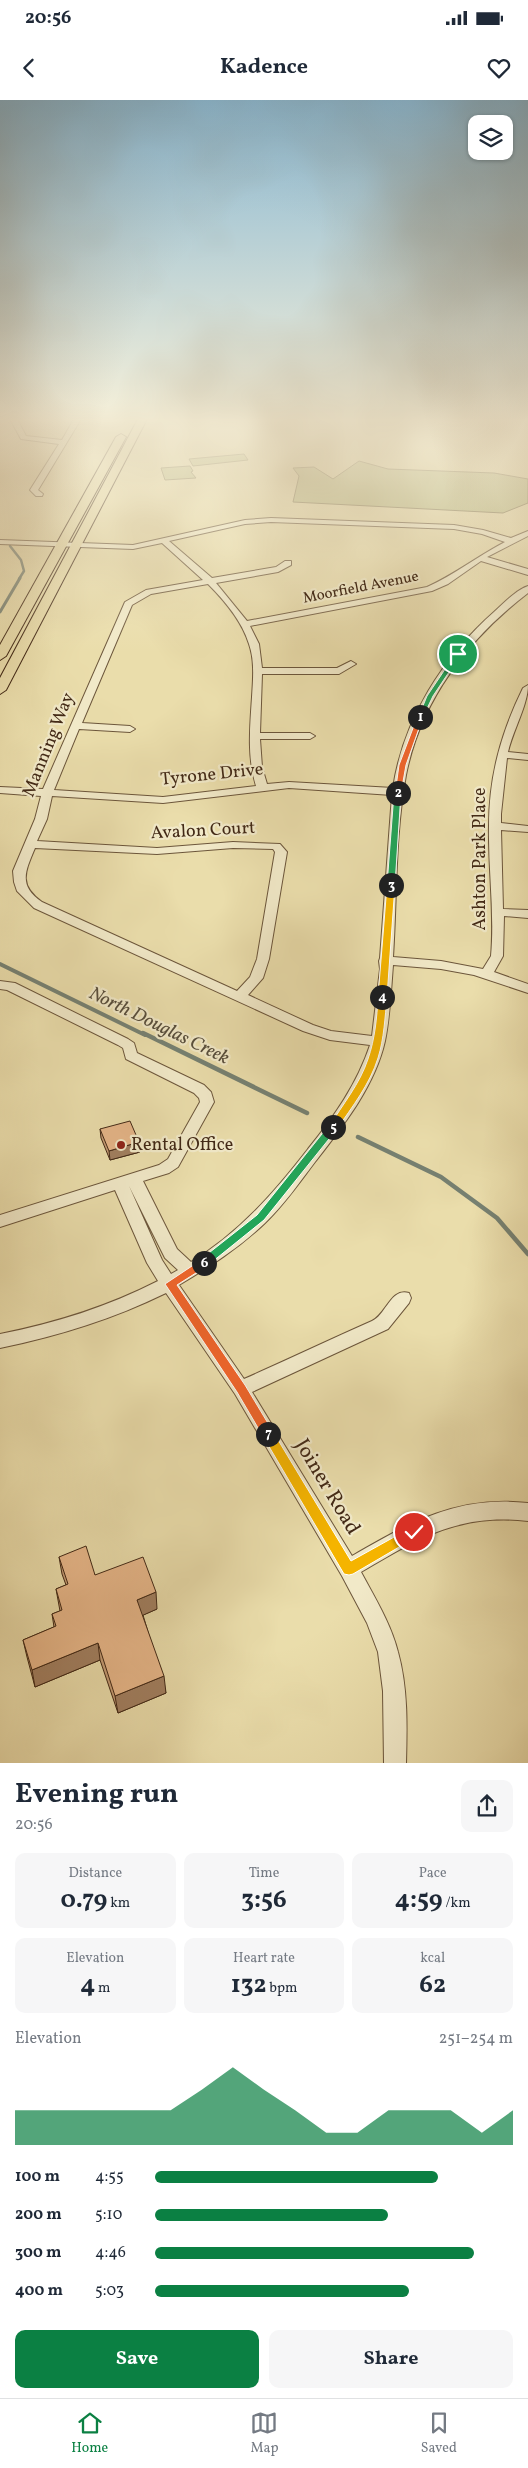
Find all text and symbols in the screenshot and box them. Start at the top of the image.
text: 20:56 [25,5,71,31]
text: Kadence [220,52,308,83]
icon: back [15,54,43,82]
icon: heart [485,54,513,82]
map controls [468,115,513,160]
button: layers [468,115,513,160]
street label: Moorfield Avenue [301,566,421,610]
pin [437,633,479,675]
icon: arrive [444,640,472,668]
street label: Manning Way [17,689,81,801]
pin: 1 [408,704,432,730]
text: 1 [418,708,423,727]
street label: Tyrone Drive [159,757,265,793]
pin: 2 [386,780,410,806]
text: 2 [395,784,402,803]
street label: Ashton Park Place [468,788,493,930]
street label: Avalon Court [150,816,256,846]
pin: 3 [378,872,404,898]
text: 3 [388,876,395,895]
water label: North Douglas Creek [84,981,234,1071]
pin: 4 [370,984,394,1010]
text: 4 [378,988,387,1007]
pin: 5 [320,1114,346,1140]
text: 5 [330,1118,337,1137]
place label: Rental Office [131,1133,233,1158]
marker: Rental Office [115,1139,127,1151]
pin: 6 [192,1250,216,1276]
text: 6 [201,1254,208,1273]
pin: 7 [256,1422,280,1446]
text: 7 [265,1425,272,1444]
street label: Joiner Road [287,1434,367,1540]
pin [393,1511,435,1553]
icon: check [400,1518,428,1546]
text: Evening run [15,1775,179,1814]
button: share [461,1780,513,1832]
text: 20:56 [15,1814,53,1836]
text: Distance [69,1864,122,1883]
text: Time [249,1864,279,1883]
text: Pace [419,1864,447,1883]
text: 0.79 [60,1883,107,1918]
text: 3:56 [241,1883,287,1918]
text: 4:59 [395,1883,443,1918]
text: km [107,1894,130,1913]
text: /km [443,1894,471,1913]
text: Elevation [66,1949,124,1968]
text: Heart rate [233,1949,295,1968]
text: kcal [420,1949,445,1968]
text: 4 [80,1968,95,2003]
text: 132 [231,1968,266,2003]
text: 62 [419,1968,446,2003]
text: m [95,1979,111,1998]
text: bpm [266,1979,297,1998]
text: Elevation [15,2028,82,2050]
text: 251–254 m [439,2028,513,2050]
text: 100 m [15,2166,60,2188]
text: 4:55 [95,2166,124,2188]
text: 200 m [15,2204,62,2226]
text: 5:10 [95,2204,122,2226]
text: 300 m [15,2242,61,2264]
text: 4:46 [95,2242,126,2264]
text: 400 m [15,2280,63,2302]
text: 5:03 [95,2280,124,2302]
button: Save [15,2330,259,2388]
button: Share [269,2330,513,2388]
tab: Home [71,2409,108,2458]
tab: Map [250,2409,278,2458]
tab: Saved [421,2409,457,2458]

